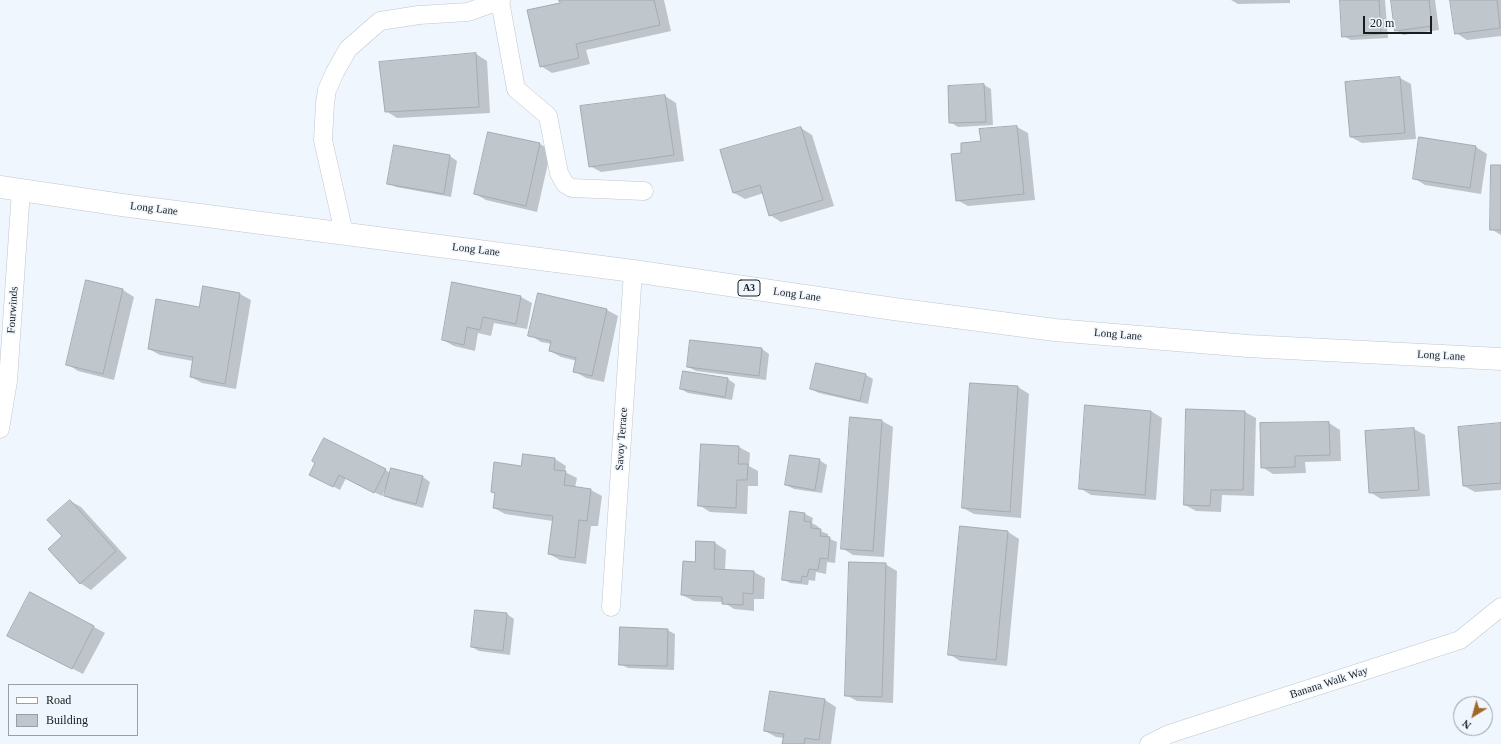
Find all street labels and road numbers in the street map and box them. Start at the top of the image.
street label: Long Lane [129,200,179,218]
street label: Long Lane [451,241,501,259]
road number: A3 [738,280,760,296]
street label: Long Lane [772,285,822,305]
street label: Fourwinds [5,286,21,334]
street label: Long Lane [1094,326,1142,344]
street label: Long Lane [1417,348,1465,364]
street label: Savoy Terrace [613,407,631,471]
street label: Banana Walk Way [1288,664,1370,702]

